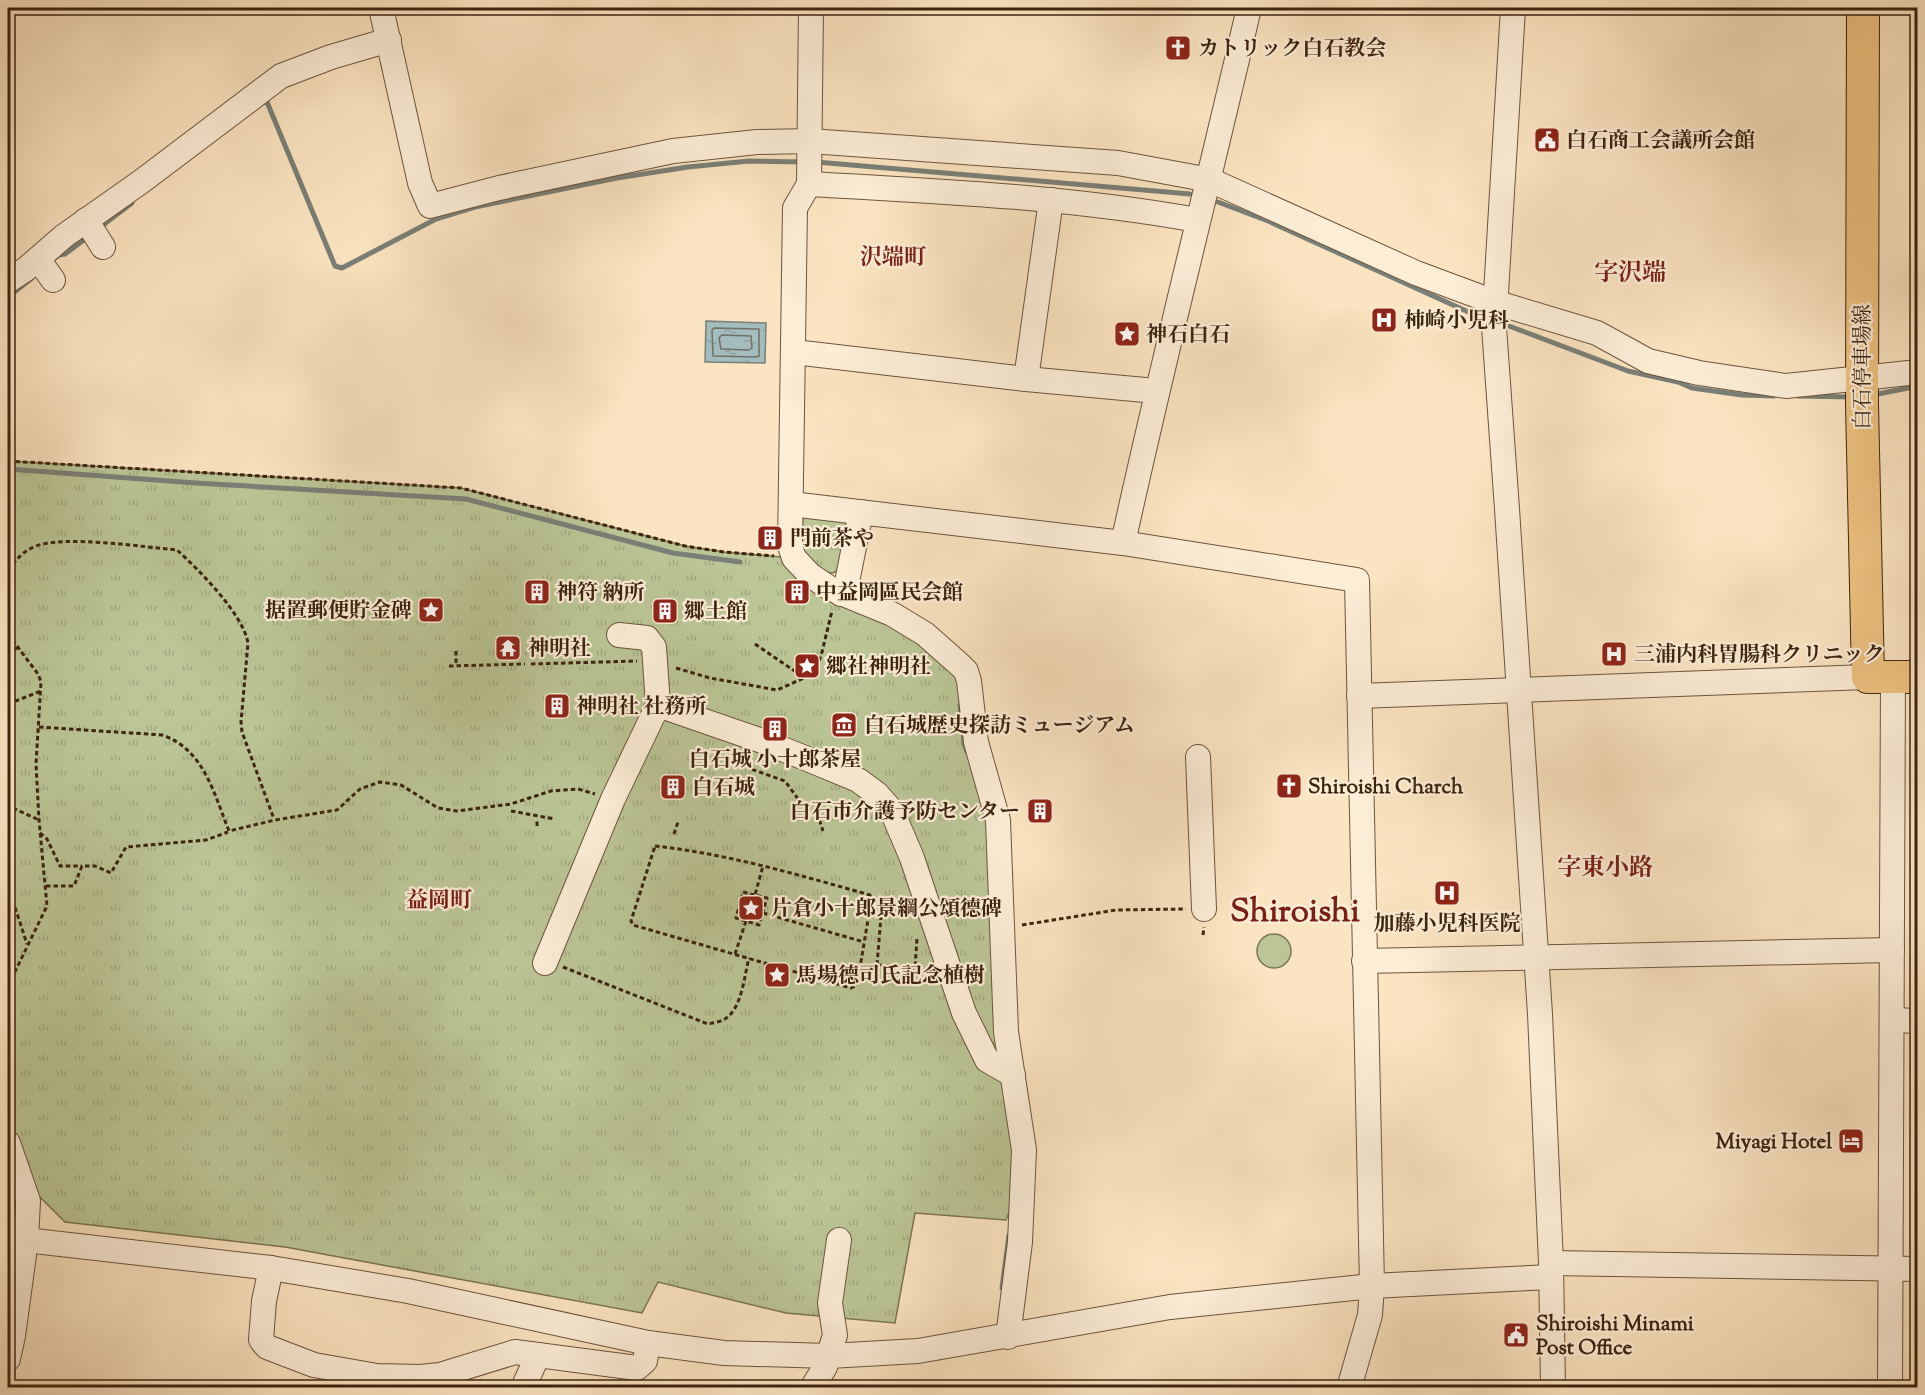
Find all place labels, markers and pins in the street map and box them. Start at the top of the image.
church icon: カトリック白石教会 [1163,33,1193,63]
place label: カトリック白石教会 [1198,35,1386,65]
public building icon: 白石商工会議所会館 [1532,125,1562,155]
place label: 白石商工会議所会館 [1566,127,1755,157]
hospital icon: 柿崎小児科 [1369,305,1399,335]
place label: 柿崎小児科 [1404,307,1509,337]
place icon: 神石白石 [1112,319,1142,349]
place label: 神石白石 [1146,321,1230,351]
building icon: 門前茶や [755,523,785,553]
place label: 門前茶や [790,525,874,555]
building icon: 神符 納所 [522,577,552,607]
building icon: 中益岡區民会館 [782,577,812,607]
place label: 神符 納所 [556,579,644,609]
place label: 中益岡區民会館 [816,579,963,609]
place icon: 据置郵便貯金碑 [416,595,446,625]
building icon: 郷土館 [650,596,680,626]
place label: 据置郵便貯金碑 [265,597,412,627]
place label: 郷土館 [684,598,747,628]
temple icon: 神明社 [493,633,523,663]
place label: 神明社 [528,635,591,665]
hospital icon: 三浦内科胃腸科クリニック [1599,639,1629,669]
place label: 三浦内科胃腸科クリニック [1634,641,1885,671]
place icon: 郷社神明社 [792,651,822,681]
place label: 郷社神明社 [826,653,931,683]
building icon: 神明社 社務所 [542,691,572,721]
place label: 神明社 社務所 [576,693,706,723]
museum icon: 白石城歴史探訪ミュージアム [829,710,859,740]
place label: 白石城歴史探訪ミュージアム [864,712,1135,742]
building icon: 白石城 小十郎茶屋 [760,714,790,744]
place label: 白石城 小十郎茶屋 [689,746,861,776]
church icon: Shiroishi Charch [1274,771,1304,801]
building icon: 白石城 [658,772,688,802]
place label: Shiroishi Charch [1308,773,1464,803]
place label: 白石城 [692,774,755,804]
building icon: 白石市介護予防センター [1025,796,1055,826]
place label: 白石市介護予防センター [790,798,1020,828]
hospital icon: 加藤小児科医院 [1432,878,1462,908]
place icon: 片倉小十郎景綱公頌德碑 [736,893,766,923]
place label: 片倉小十郎景綱公頌德碑 [771,895,1002,925]
place label: 加藤小児科医院 [1374,910,1521,940]
place icon: 馬場德司氏記念植樹 [762,960,792,990]
place label: 馬場德司氏記念植樹 [796,962,985,992]
hotel icon: Miyagi Hotel [1836,1126,1866,1156]
place label: Miyagi Hotel [1716,1128,1832,1158]
place label: Shiroishi Minami Post Office [1536,1310,1694,1364]
public building icon: Shiroishi Minami Post Office [1501,1320,1531,1350]

